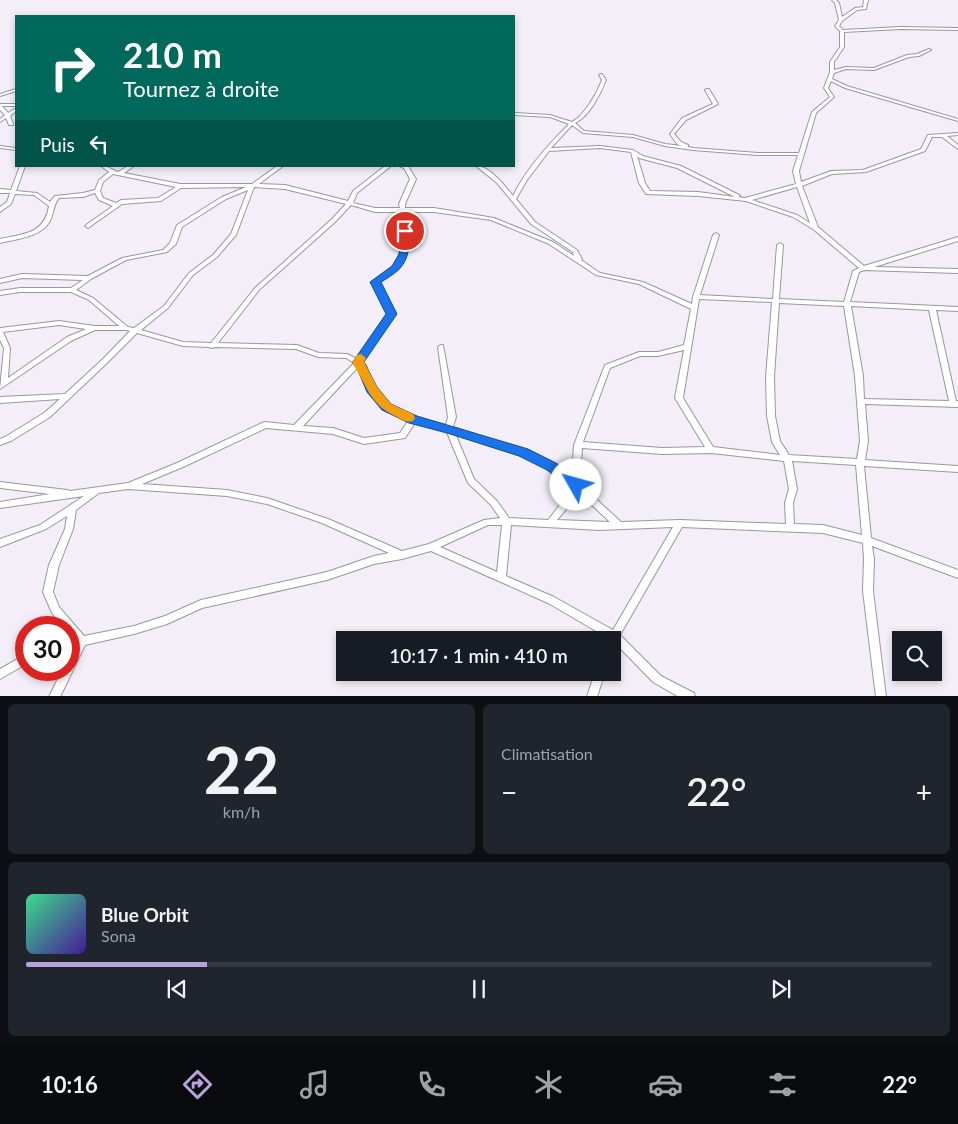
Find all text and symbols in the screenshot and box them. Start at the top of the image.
text: 210 m [123,33,222,75]
icon: right [40,35,105,100]
text: Tournez à droite [123,75,279,102]
icon: left [85,130,113,158]
text: Puis [40,133,75,156]
pin [384,210,426,252]
icon: arrive [391,217,419,245]
position arrow [549,458,601,510]
speed limit sign: 30 [15,616,80,681]
map controls [892,631,942,681]
button: search [892,631,942,681]
text: 10:17 · 1 min · 410 m [389,644,568,667]
text: 22 [204,730,279,808]
text: Climatisation [501,744,593,763]
text: 22° [687,768,746,814]
text: − [501,775,517,809]
text: + [916,775,932,809]
text: km/h [223,802,260,821]
text: Blue Orbit [101,903,189,926]
text: Sona [101,926,136,945]
icon: previous [163,975,191,1003]
icon: pause [465,975,493,1003]
icon: next [767,975,795,1003]
icon: directions [180,1067,215,1102]
icon: music [297,1067,332,1102]
icon: phone [414,1067,449,1102]
icon: climate [531,1067,566,1102]
icon: car [648,1067,683,1102]
icon: filters [765,1067,800,1102]
text: 10:16 [41,1071,98,1098]
text: 22° [882,1071,917,1098]

